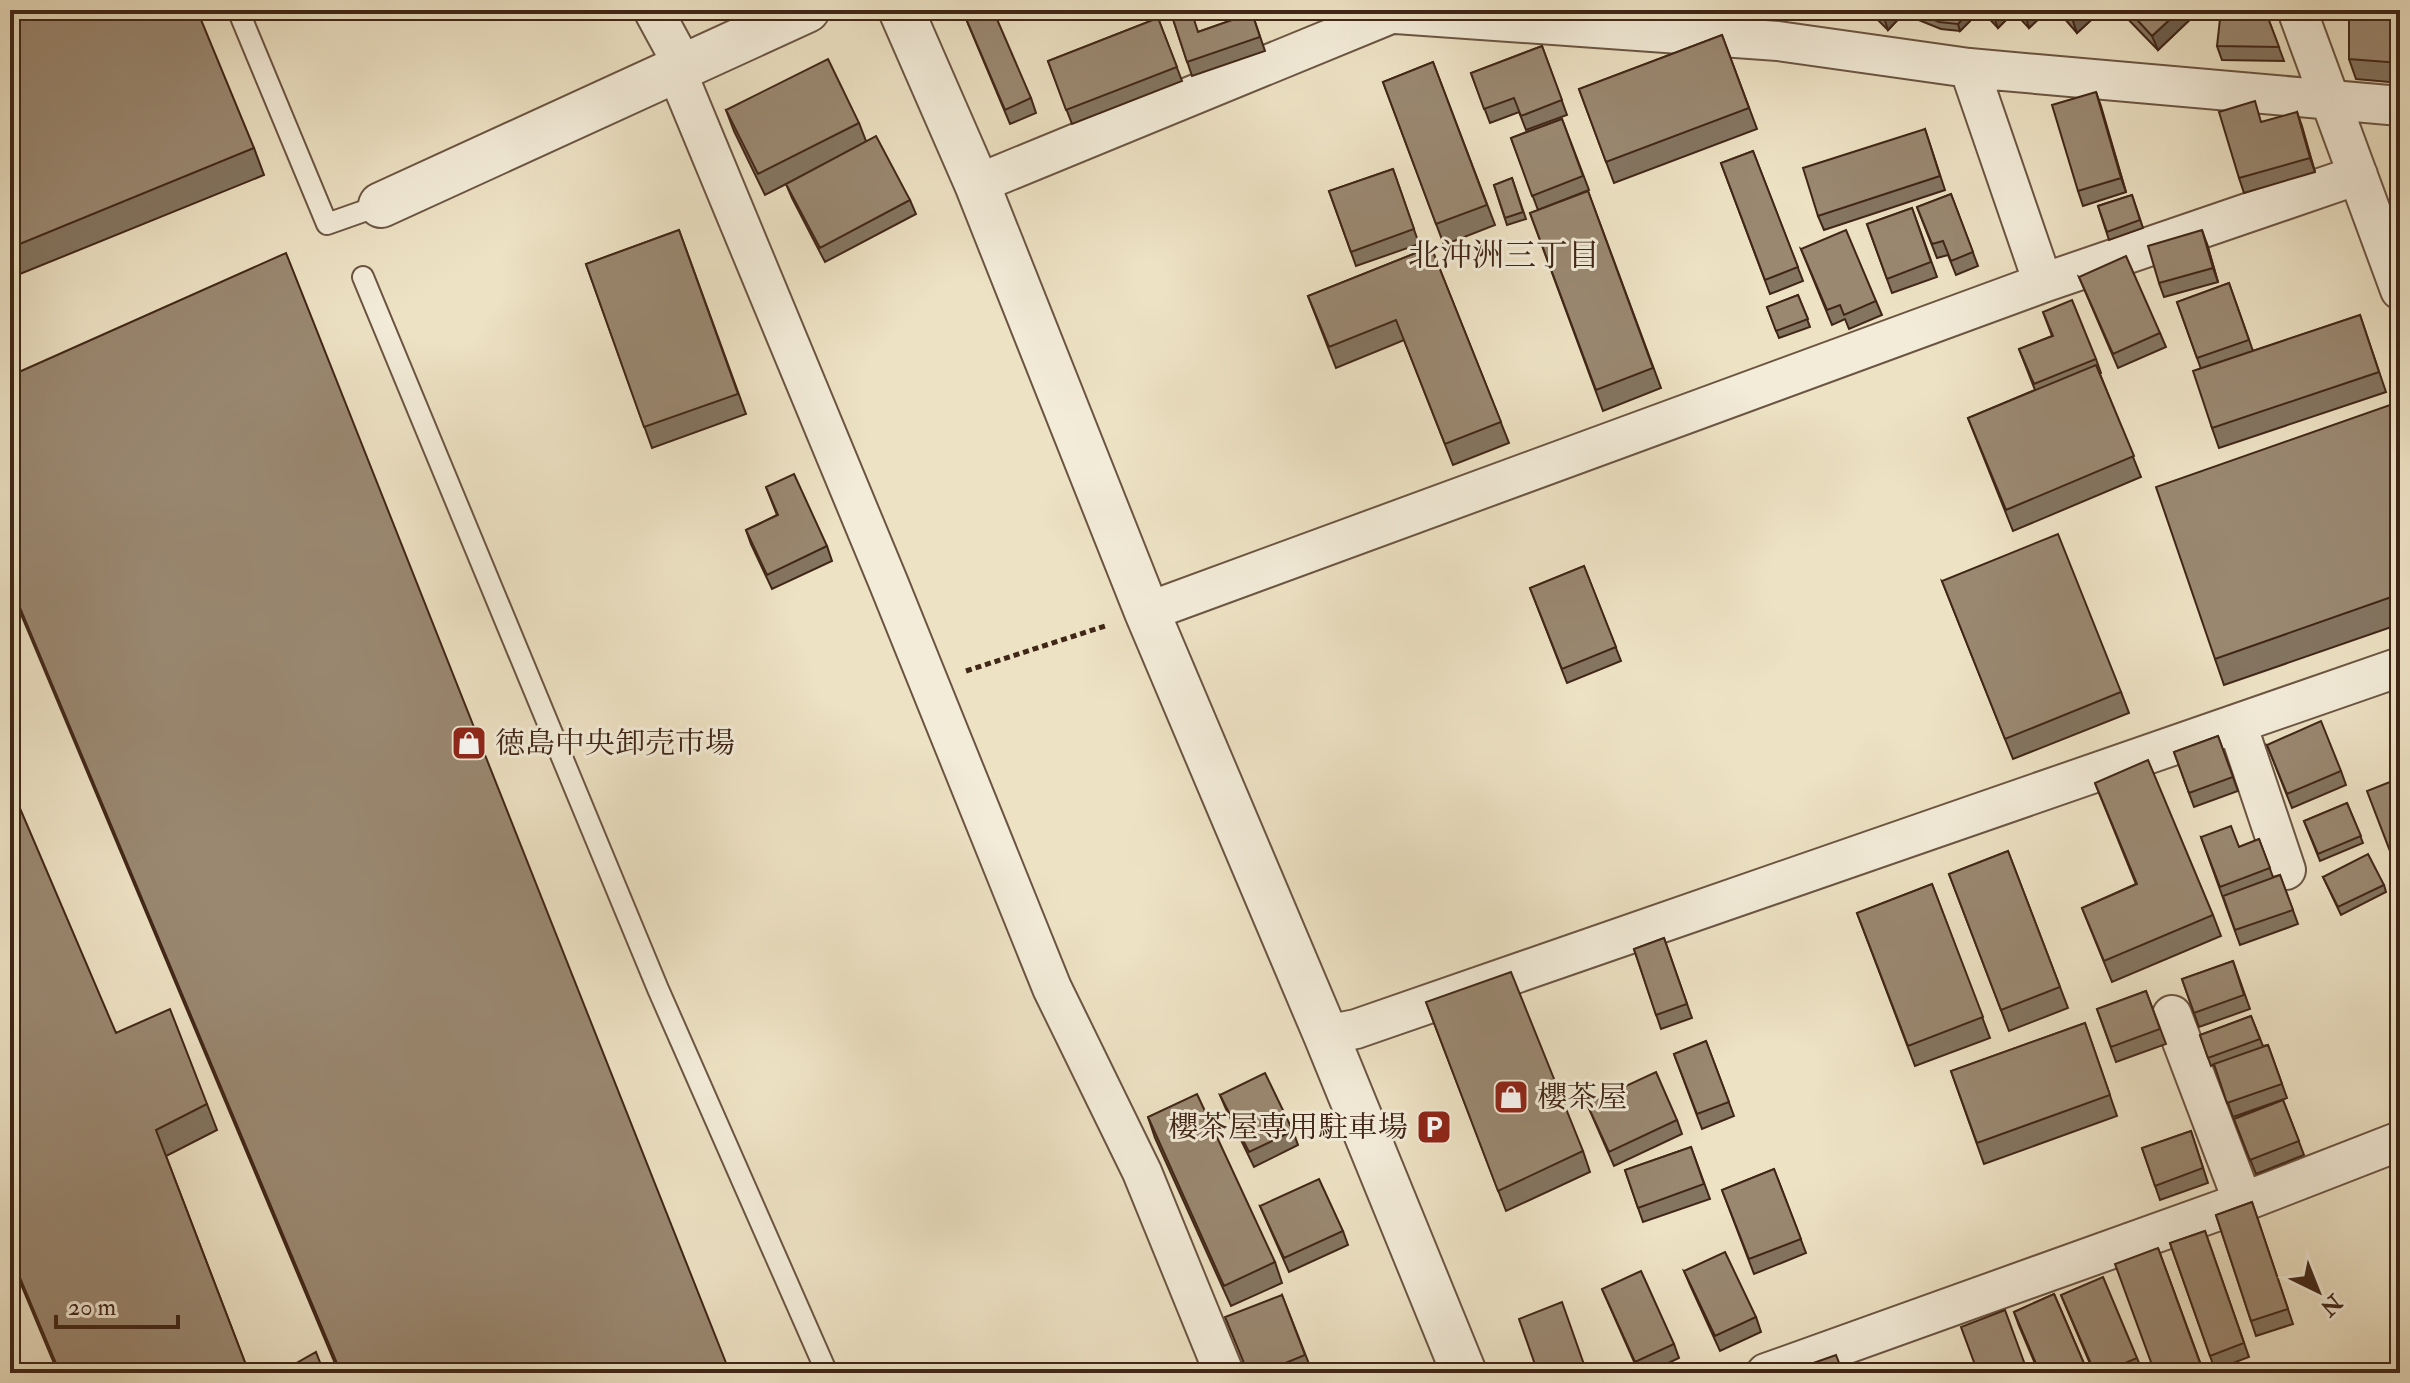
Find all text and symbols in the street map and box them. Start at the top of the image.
district label: 北沖洲三丁目 [1408,236,1600,276]
shop icon: 徳島中央卸売市場 [450,724,488,762]
place label: 徳島中央卸売市場 [495,725,735,762]
shop icon: 櫻茶屋 [1492,1078,1530,1116]
place label: 櫻茶屋 [1537,1079,1627,1116]
parking icon: 櫻茶屋専用駐車場 [1415,1108,1453,1146]
place label: 櫻茶屋専用駐車場 [1168,1109,1408,1146]
north arrow [2278,1251,2358,1331]
scale bar [56,1279,178,1329]
text: N [2314,1287,2348,1322]
text: 20 m [68,1292,117,1323]

